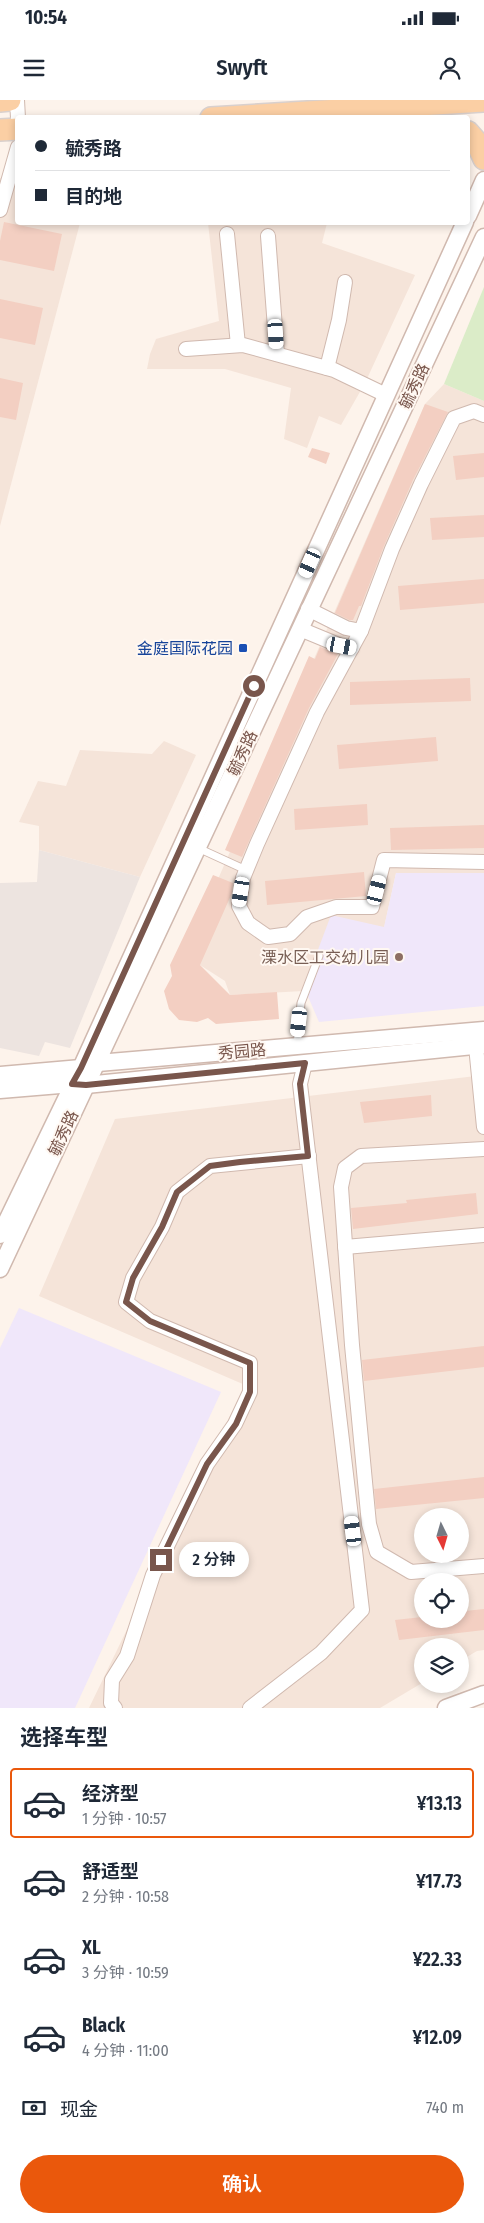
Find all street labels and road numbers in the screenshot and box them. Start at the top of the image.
street label: 毓秀路 [396,360,433,412]
street label: 毓秀路 [224,727,261,779]
street label: 秀园路 [217,1040,267,1063]
street label: 毓秀路 [45,1107,82,1159]

